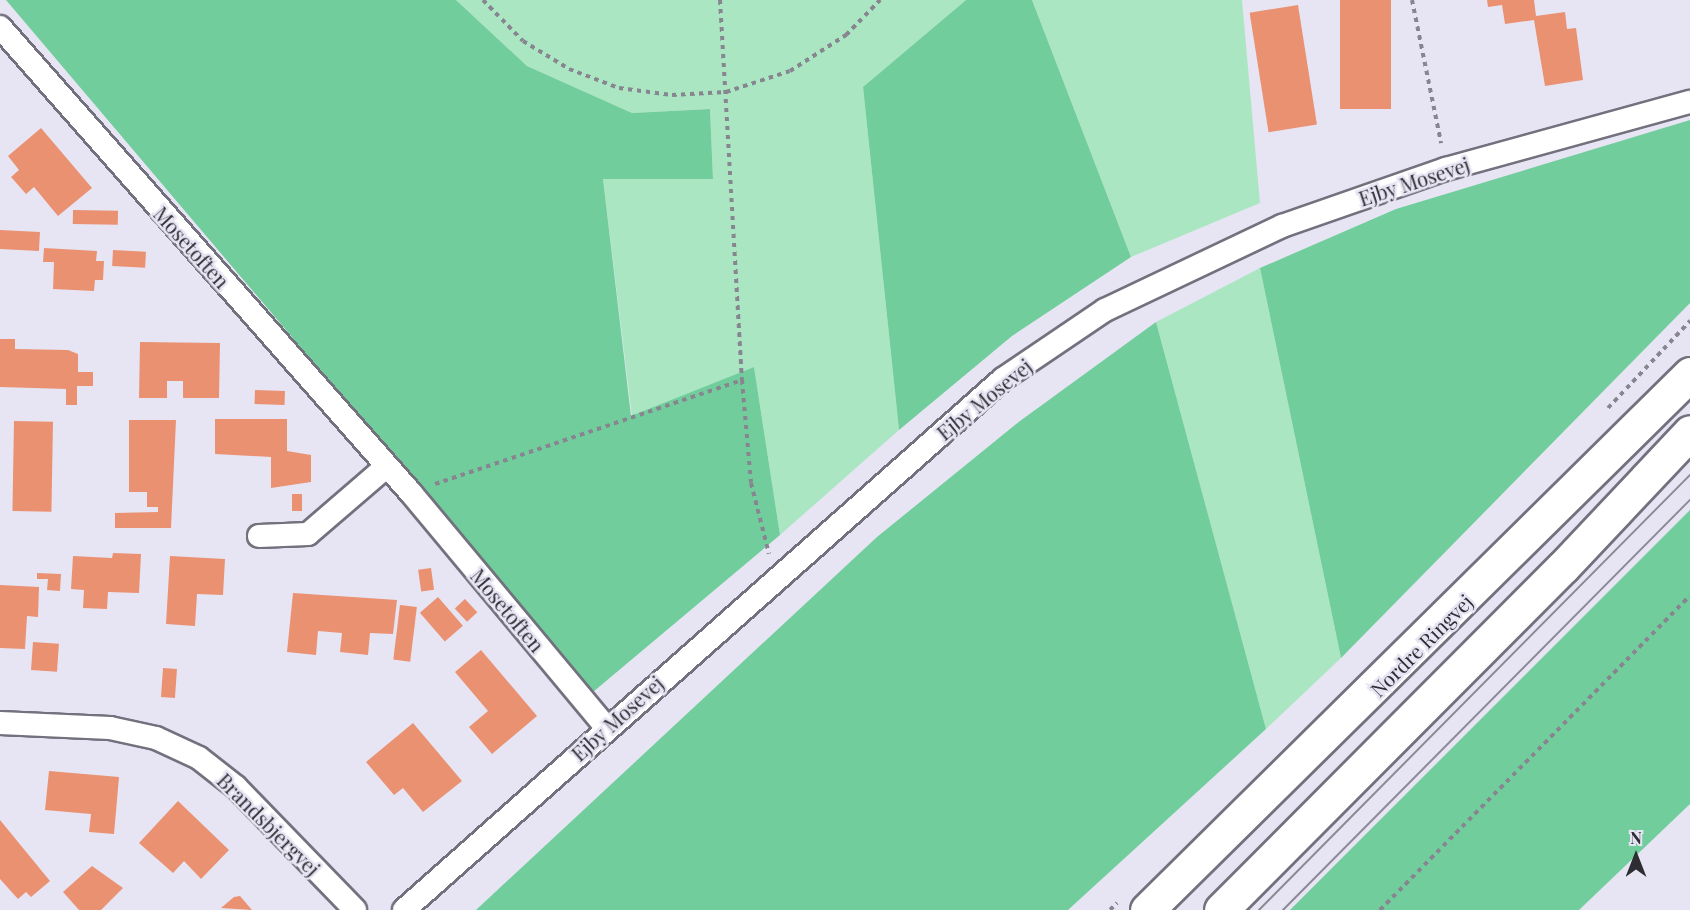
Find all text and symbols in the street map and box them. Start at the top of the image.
street label: Ejby Mosevej [1355,152,1473,210]
street label: Mosetoften [149,201,235,293]
street label: Ejby Mosevej [931,353,1037,445]
street label: Mosetoften [466,564,550,656]
street label: Nordre Ringvej [1365,589,1477,701]
street label: Ejby Mosevej [566,670,668,766]
street label: Brandsbjergvej [213,768,325,880]
north arrow [1606,826,1666,886]
text: N [1630,827,1642,848]

